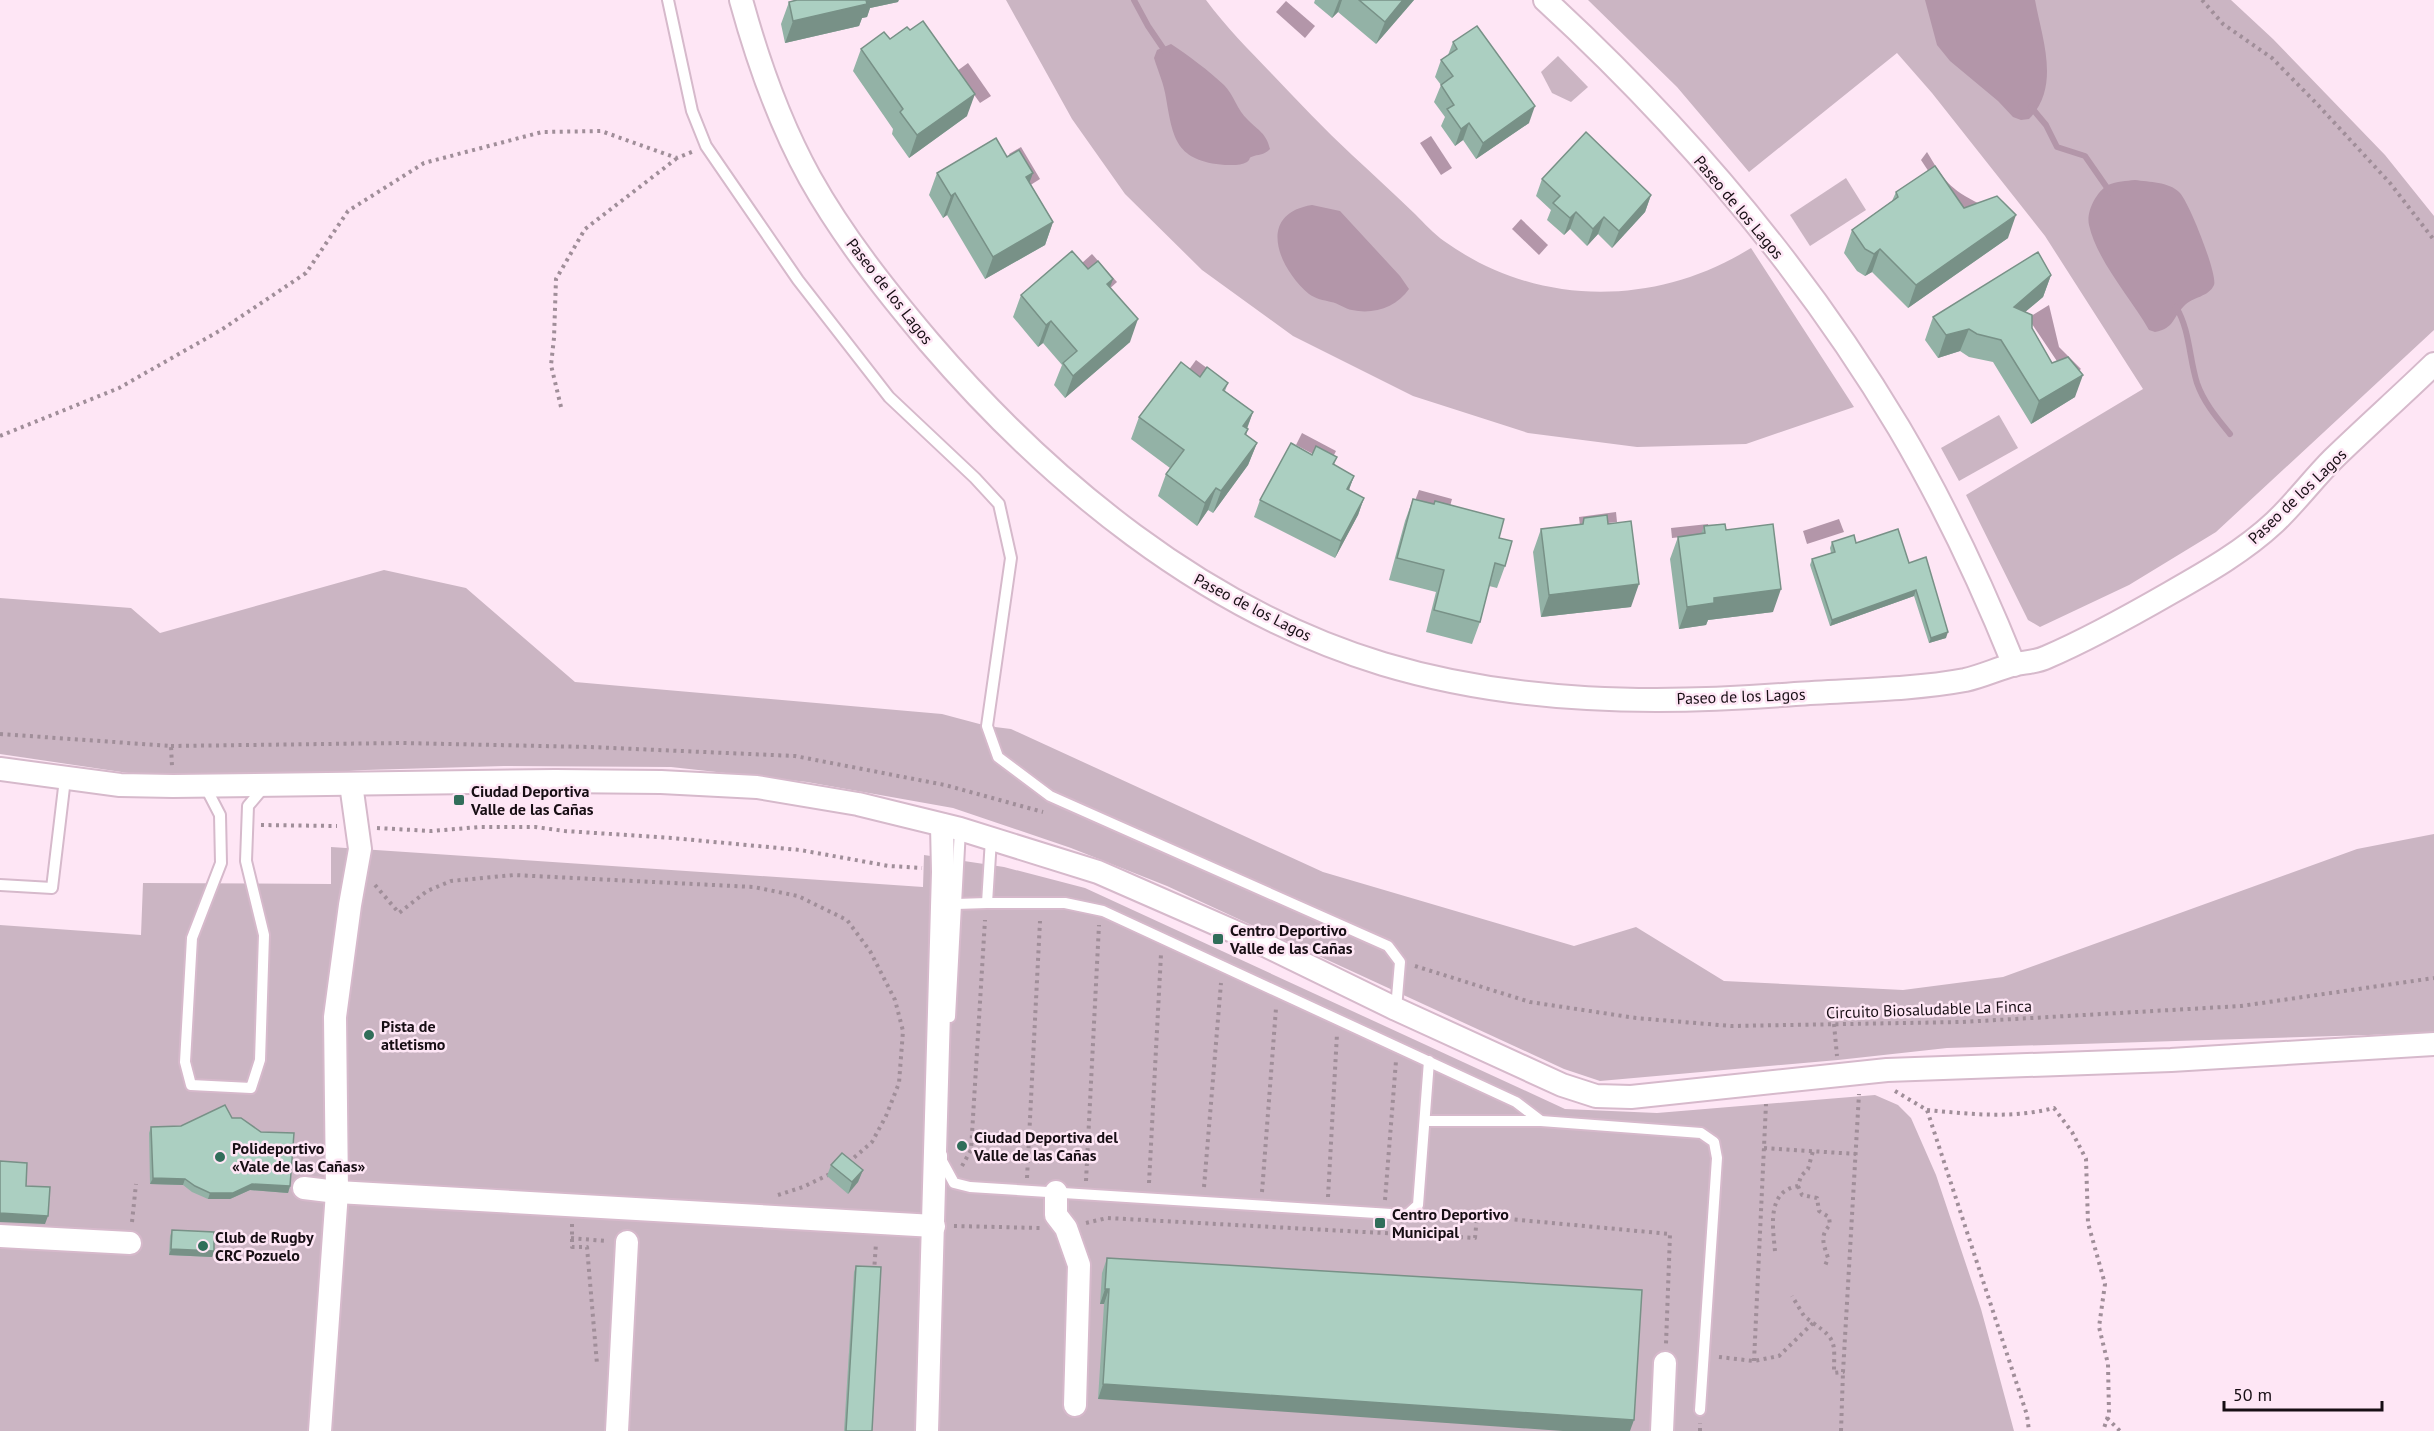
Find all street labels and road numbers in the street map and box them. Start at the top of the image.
street label: Paseo de los Lagos [1690,151,1788,263]
street label: Paseo de los Lagos [842,234,938,348]
street label: Paseo de los Lagos [2244,444,2350,548]
street label: Paseo de los Lagos [1191,569,1315,645]
street label: Paseo de los Lagos [1676,684,1806,708]
street label: Circuito Biosaludable La Finca [1826,995,2032,1023]

